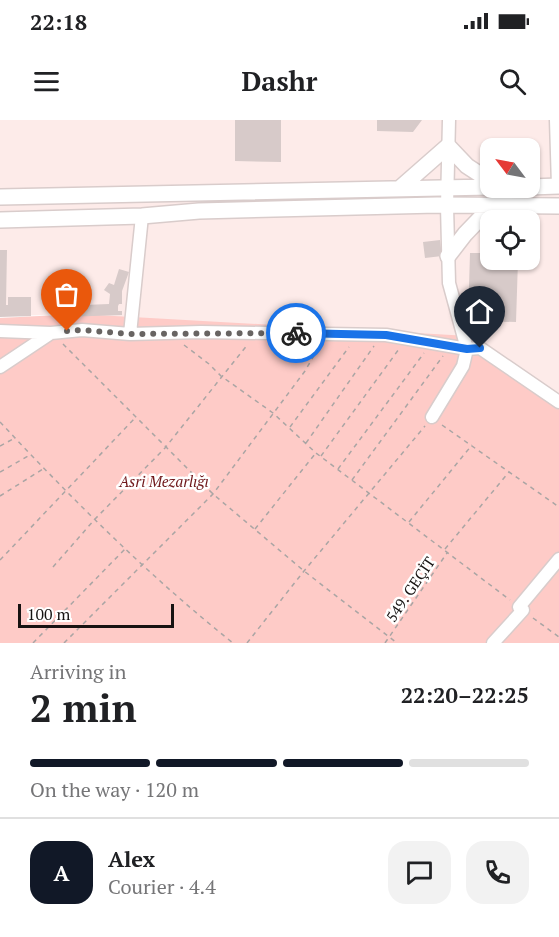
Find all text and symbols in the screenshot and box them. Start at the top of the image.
text: 22:18 [30,7,87,36]
text: Dashr [241,63,318,99]
icon: menu [30,65,63,98]
icon: search [496,65,529,98]
north arrow [480,138,540,198]
map controls [480,138,540,270]
button: locate [480,210,540,270]
pin [41,269,92,331]
icon: bag [50,278,83,311]
pin [454,286,505,348]
icon: home [463,295,496,328]
courier [266,303,326,363]
icon: bike [280,317,313,350]
park label: Asri Mezarlığı [118,471,209,491]
street label: 549. GEÇİT [381,553,439,625]
scale bar [18,601,174,628]
text: 100 m [27,603,70,625]
text: Arriving in [30,658,126,685]
text: 22:20–22:25 [401,680,529,709]
text: 2 min [30,681,137,733]
text: On the way · 120 m [30,776,199,803]
button: chat [388,841,451,904]
button: phone [466,841,529,904]
text: Alex [108,844,155,873]
text: A [53,858,70,887]
text: Courier · 4.4 [108,873,216,900]

